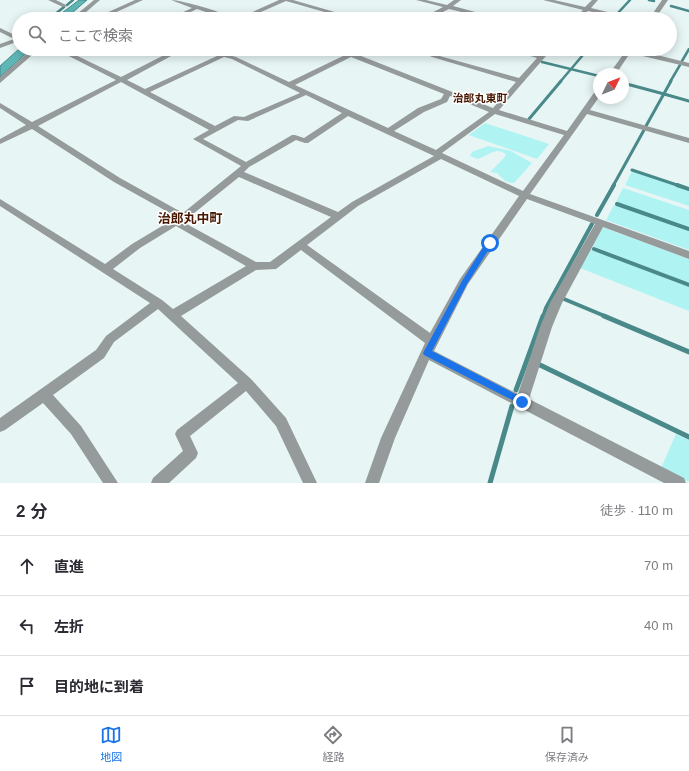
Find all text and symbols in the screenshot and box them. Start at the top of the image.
search box [12,12,677,56]
icon: search [26,23,48,45]
text: ここで検索 [58,27,133,44]
north arrow [593,68,629,104]
district label: 治郎丸東町 [453,92,508,104]
district label: 治郎丸中町 [157,211,223,226]
route start [481,234,499,252]
route end [513,393,531,411]
text: 2 分 [16,502,47,521]
text: 徒歩 · 110 m [600,503,673,518]
icon: ahead [16,555,38,577]
text: 直進 [54,558,84,575]
text: 70 m [644,558,673,573]
icon: left [16,615,38,637]
text: 左折 [54,618,84,635]
text: 40 m [644,618,673,633]
icon: arrive [16,675,38,697]
text: 目的地に到着 [54,678,144,695]
tab: 地図 [100,724,122,764]
tab: 経路 [322,724,344,764]
tab: 保存済み [545,724,589,764]

